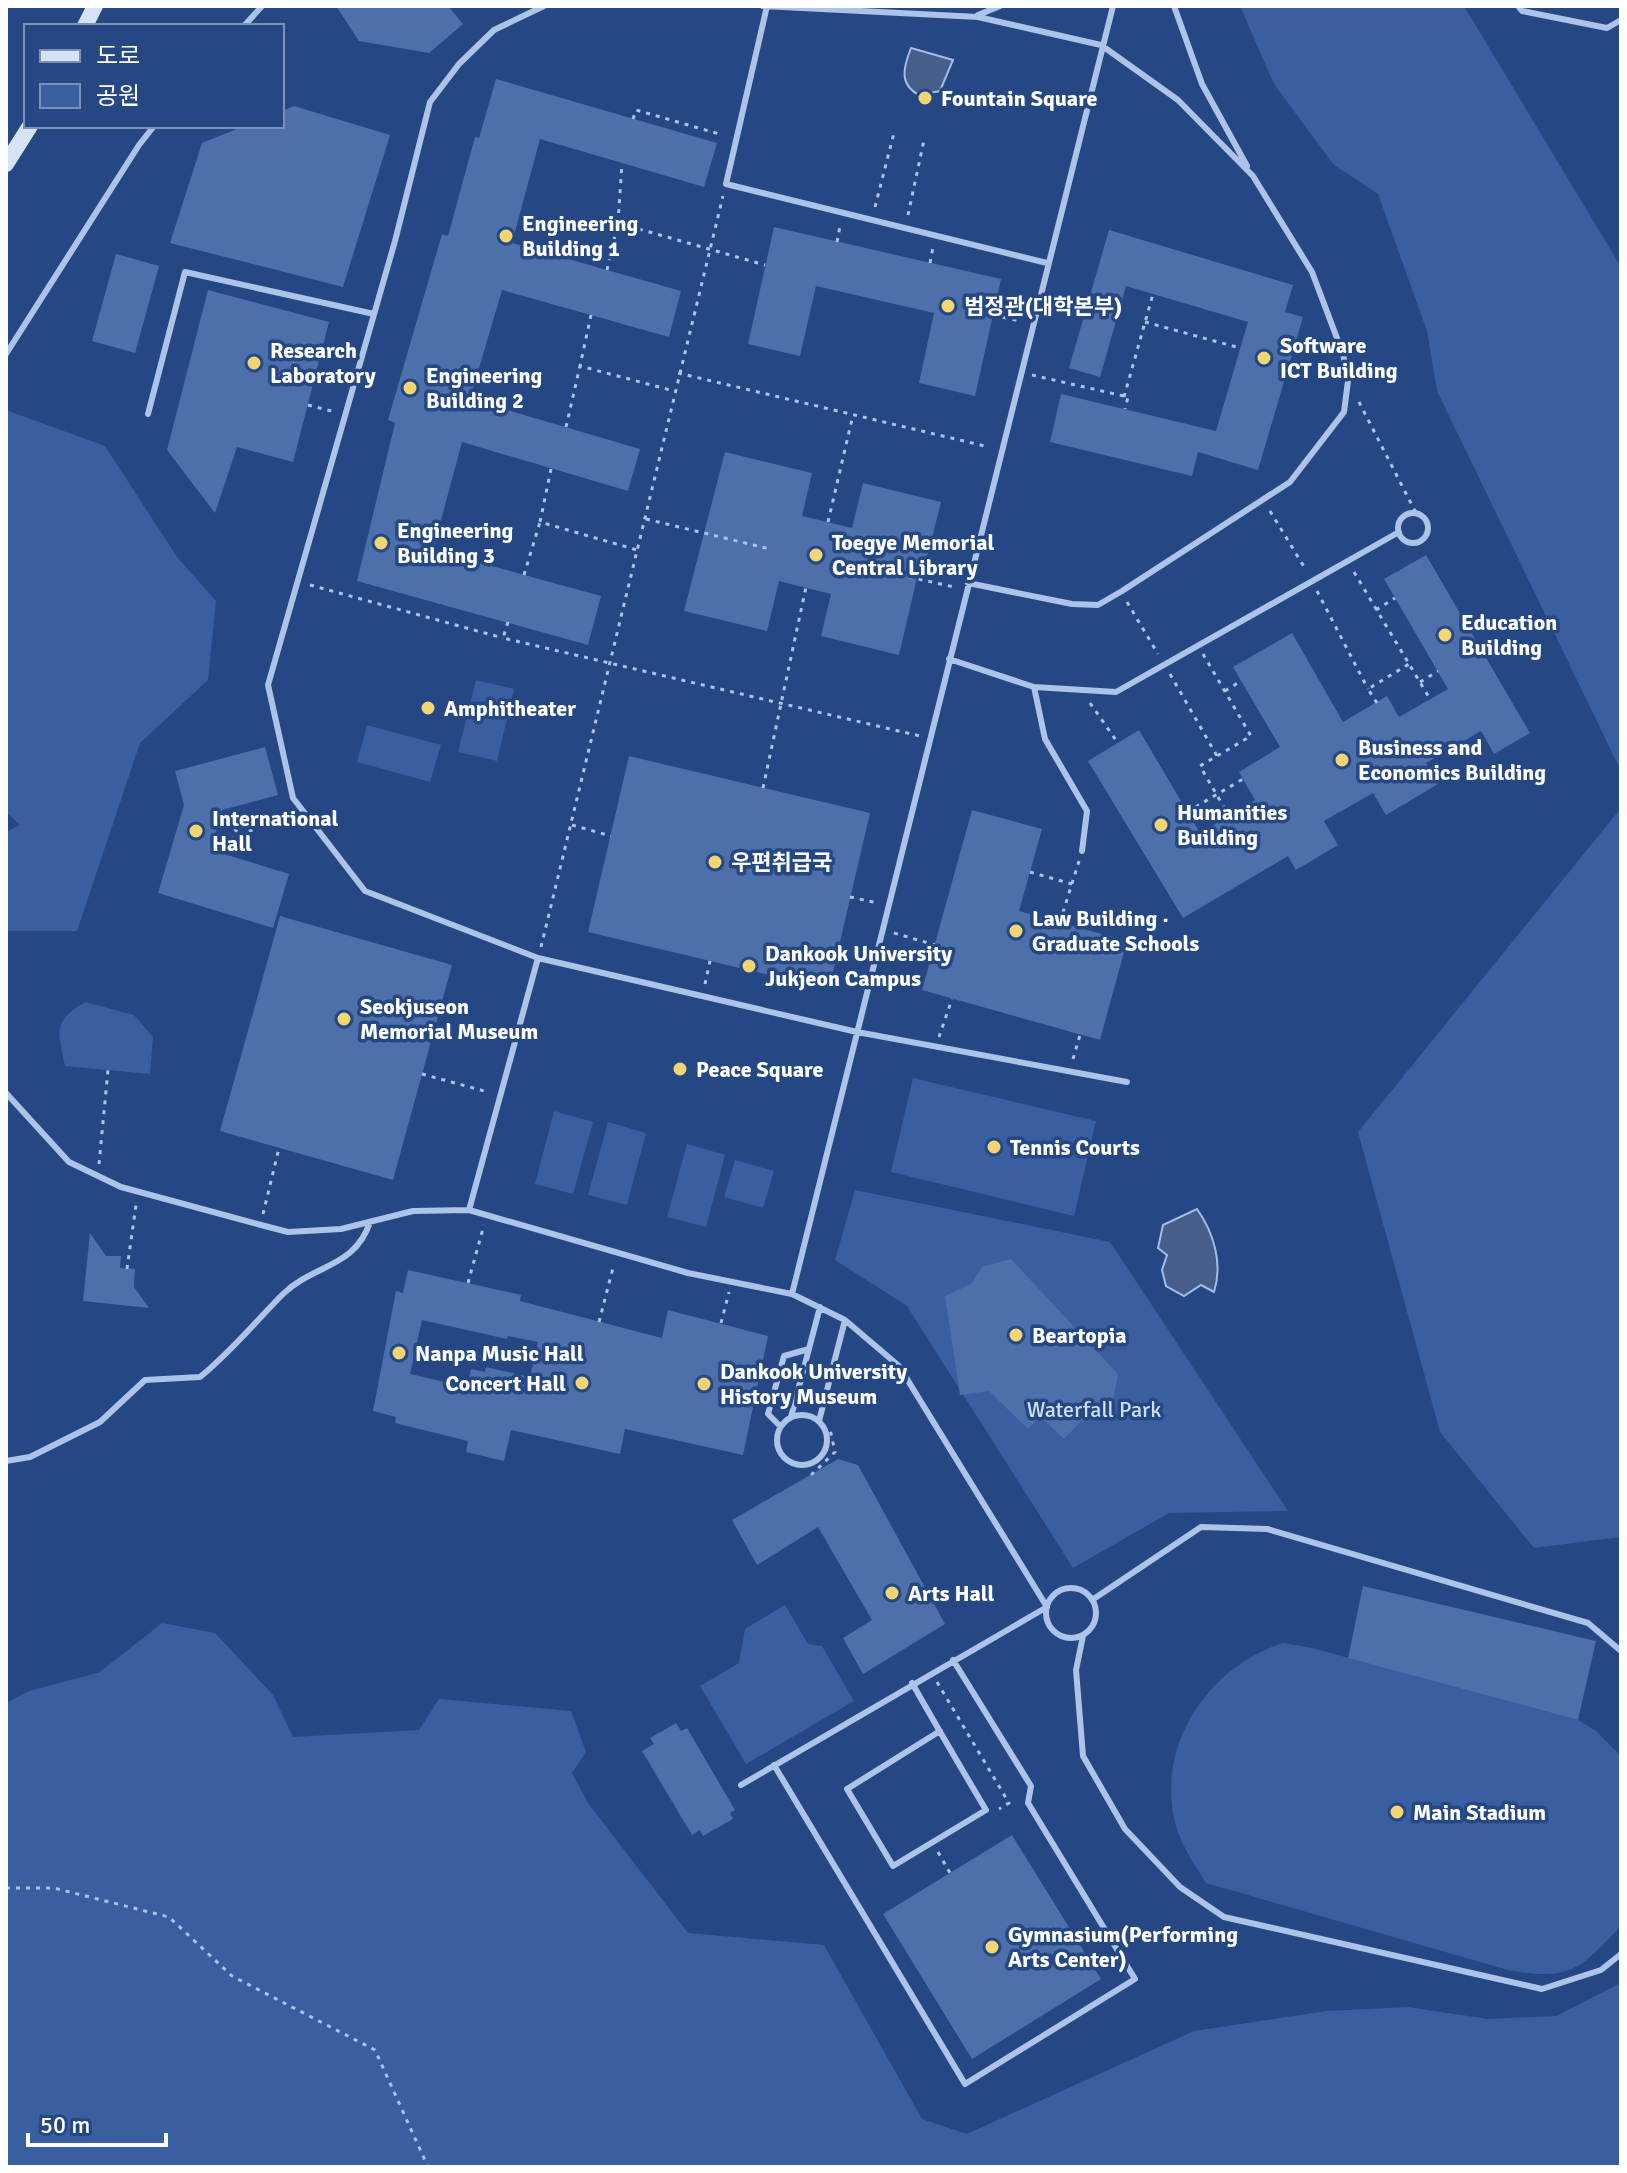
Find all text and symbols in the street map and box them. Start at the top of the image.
legend [24,24,284,128]
text: 도로 [96,41,140,71]
text: 공원 [96,81,140,111]
place label: Fountain Square [941,85,1098,112]
marker: Fountain Square [916,89,934,107]
place label: Engineering Building 1 [522,210,639,262]
marker: Engineering Building 1 [497,227,515,245]
place label: 범정관(대학본부) [964,293,1122,320]
marker: 범정관(대학본부) [939,297,957,315]
place label: Software ICT Building [1280,332,1398,384]
place label: Research Laboratory [270,337,376,389]
marker: Software ICT Building [1255,349,1273,367]
marker: Research Laboratory [245,354,263,372]
place label: Engineering Building 2 [426,362,543,414]
marker: Engineering Building 2 [401,379,419,397]
place label: Engineering Building 3 [397,517,514,569]
place label: Toegye Memorial Central Library [832,529,994,581]
marker: Engineering Building 3 [372,534,390,552]
marker: Toegye Memorial Central Library [807,546,825,564]
place label: Education Building [1461,609,1557,661]
marker: Education Building [1436,626,1454,644]
place label: Amphitheater [444,695,576,722]
marker: Amphitheater [419,699,437,717]
place label: Business and Economics Building [1358,734,1546,786]
marker: Business and Economics Building [1333,751,1351,769]
place label: Humanities Building [1177,799,1287,851]
place label: International Hall [212,805,338,857]
marker: Humanities Building [1152,816,1170,834]
marker: International Hall [187,822,205,840]
place label: 우편취급국 [731,849,832,876]
marker: 우편취급국 [706,853,724,871]
place label: Law Building · Graduate Schools [1032,905,1199,957]
marker: Law Building · Graduate Schools [1007,922,1025,940]
place label: Dankook University Jukjeon Campus [765,940,952,992]
marker: Dankook University Jukjeon Campus [740,957,758,975]
place label: Seokjuseon Memorial Museum [360,993,538,1045]
marker: Seokjuseon Memorial Museum [335,1010,353,1028]
place label: Peace Square [696,1056,823,1083]
marker: Peace Square [671,1060,689,1078]
place label: Tennis Courts [1010,1134,1140,1161]
marker: Tennis Courts [985,1138,1003,1156]
place label: Beartopia [1032,1322,1127,1349]
marker: Beartopia [1007,1326,1025,1344]
place label: Nanpa Music Hall [415,1340,584,1367]
marker: Nanpa Music Hall [390,1344,408,1362]
place label: Dankook University History Museum [720,1358,907,1410]
place label: Concert Hall [445,1370,566,1397]
marker: Concert Hall [573,1374,591,1392]
marker: Dankook University History Museum [695,1375,713,1393]
park label: Waterfall Park [1027,1396,1161,1423]
place label: Arts Hall [908,1580,994,1607]
marker: Arts Hall [883,1584,901,1602]
place label: Main Stadium [1413,1799,1546,1826]
marker: Main Stadium [1388,1803,1406,1821]
place label: Gymnasium(Performing Arts Center) [1008,1921,1238,1973]
marker: Gymnasium(Performing Arts Center) [983,1938,1001,1956]
scale bar [28,2097,166,2147]
text: 50 m [40,2110,90,2140]

